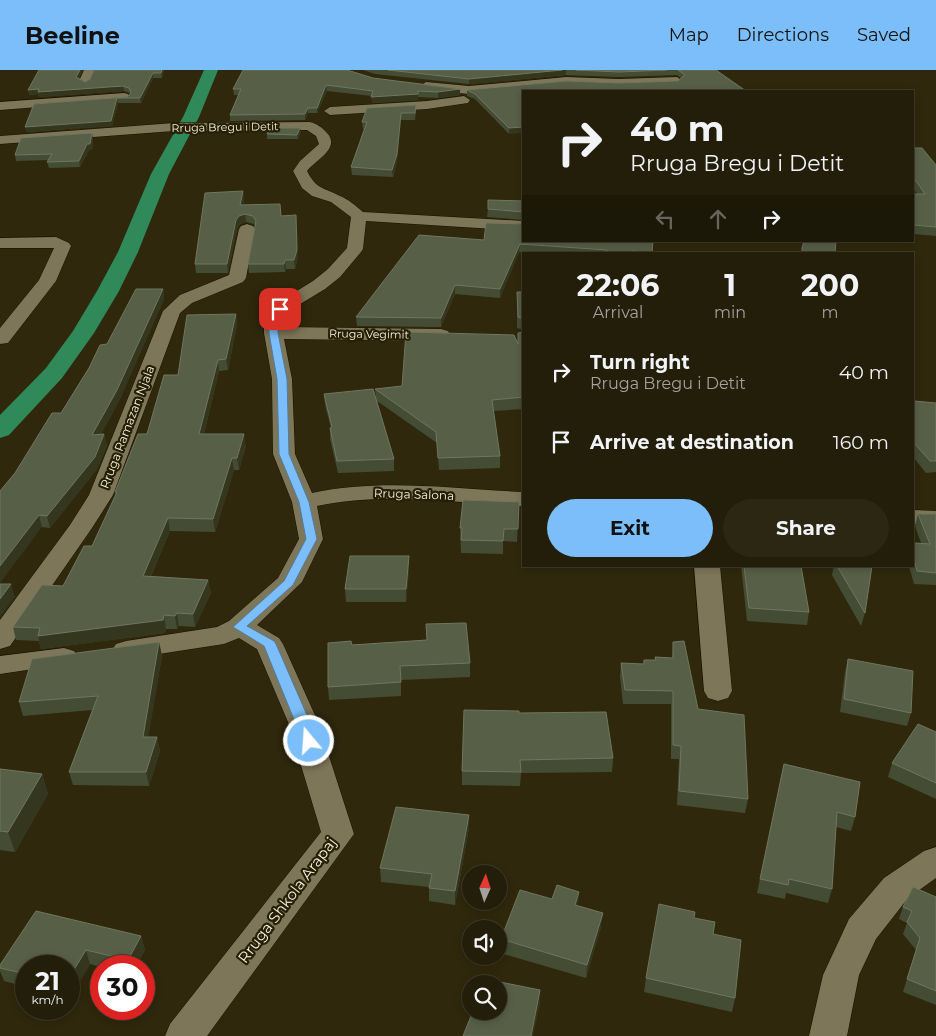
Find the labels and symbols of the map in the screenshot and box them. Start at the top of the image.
street label: Rruga Bregu i Detit [171,119,279,135]
pin [259,288,301,330]
street label: Rruga Vegimit [329,326,410,342]
street label: Rruga Ramazan Njala [97,363,157,491]
street label: Rruga Salona [374,485,454,503]
position arrow [282,714,334,766]
street label: Rruga Shkola Arapaj [234,833,340,967]
north arrow [462,865,508,910]
speed limit sign: 30 [90,955,155,1020]

